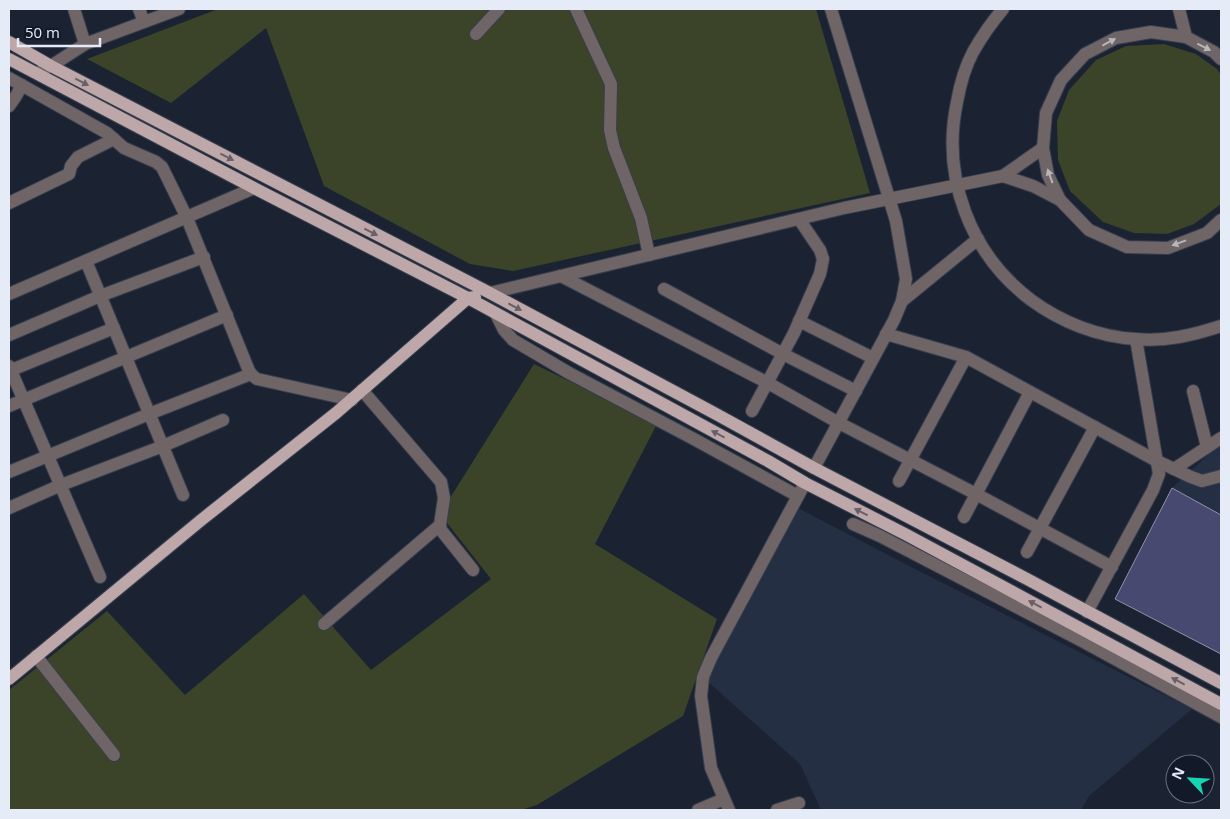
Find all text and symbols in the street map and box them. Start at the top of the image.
scale bar [18,15,100,47]
text: 50 m [25,22,60,42]
one-way arrow [1102,37,1115,46]
one-way arrow [1197,43,1212,51]
one-way arrow [75,78,90,86]
one-way arrow [219,153,234,161]
one-way arrow [1045,168,1053,183]
one-way arrow [364,228,378,236]
one-way arrow [1172,240,1187,248]
one-way arrow [508,302,522,311]
one-way arrow [711,430,725,438]
one-way arrow [853,508,868,516]
one-way arrow [1028,600,1042,609]
one-way arrow [1171,677,1186,685]
north arrow [1165,754,1215,804]
text: N [1167,764,1189,782]

